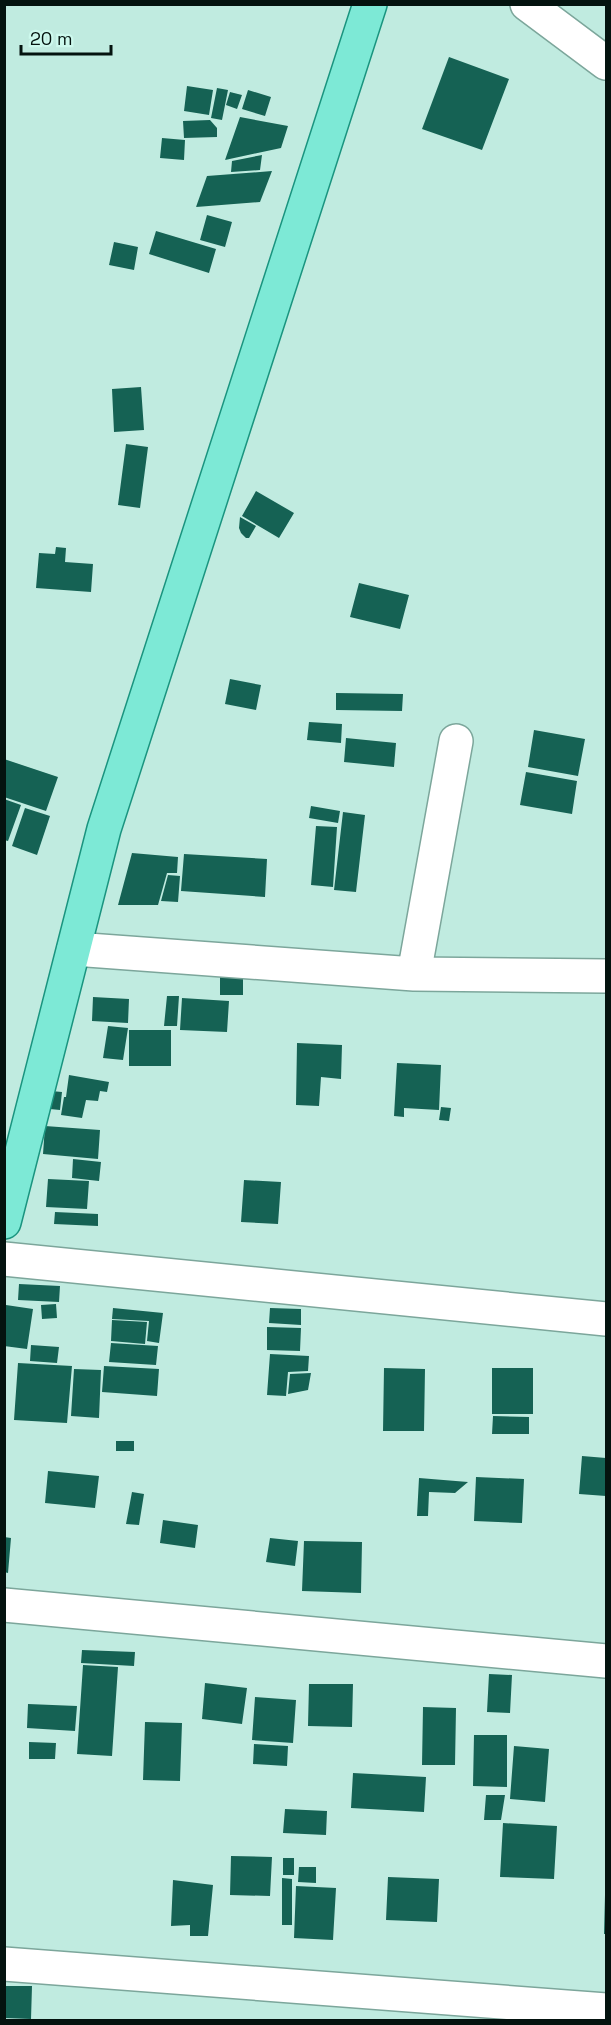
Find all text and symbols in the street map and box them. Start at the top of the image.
scale bar [21,18,111,56]
text: 20 m [30,27,73,50]

